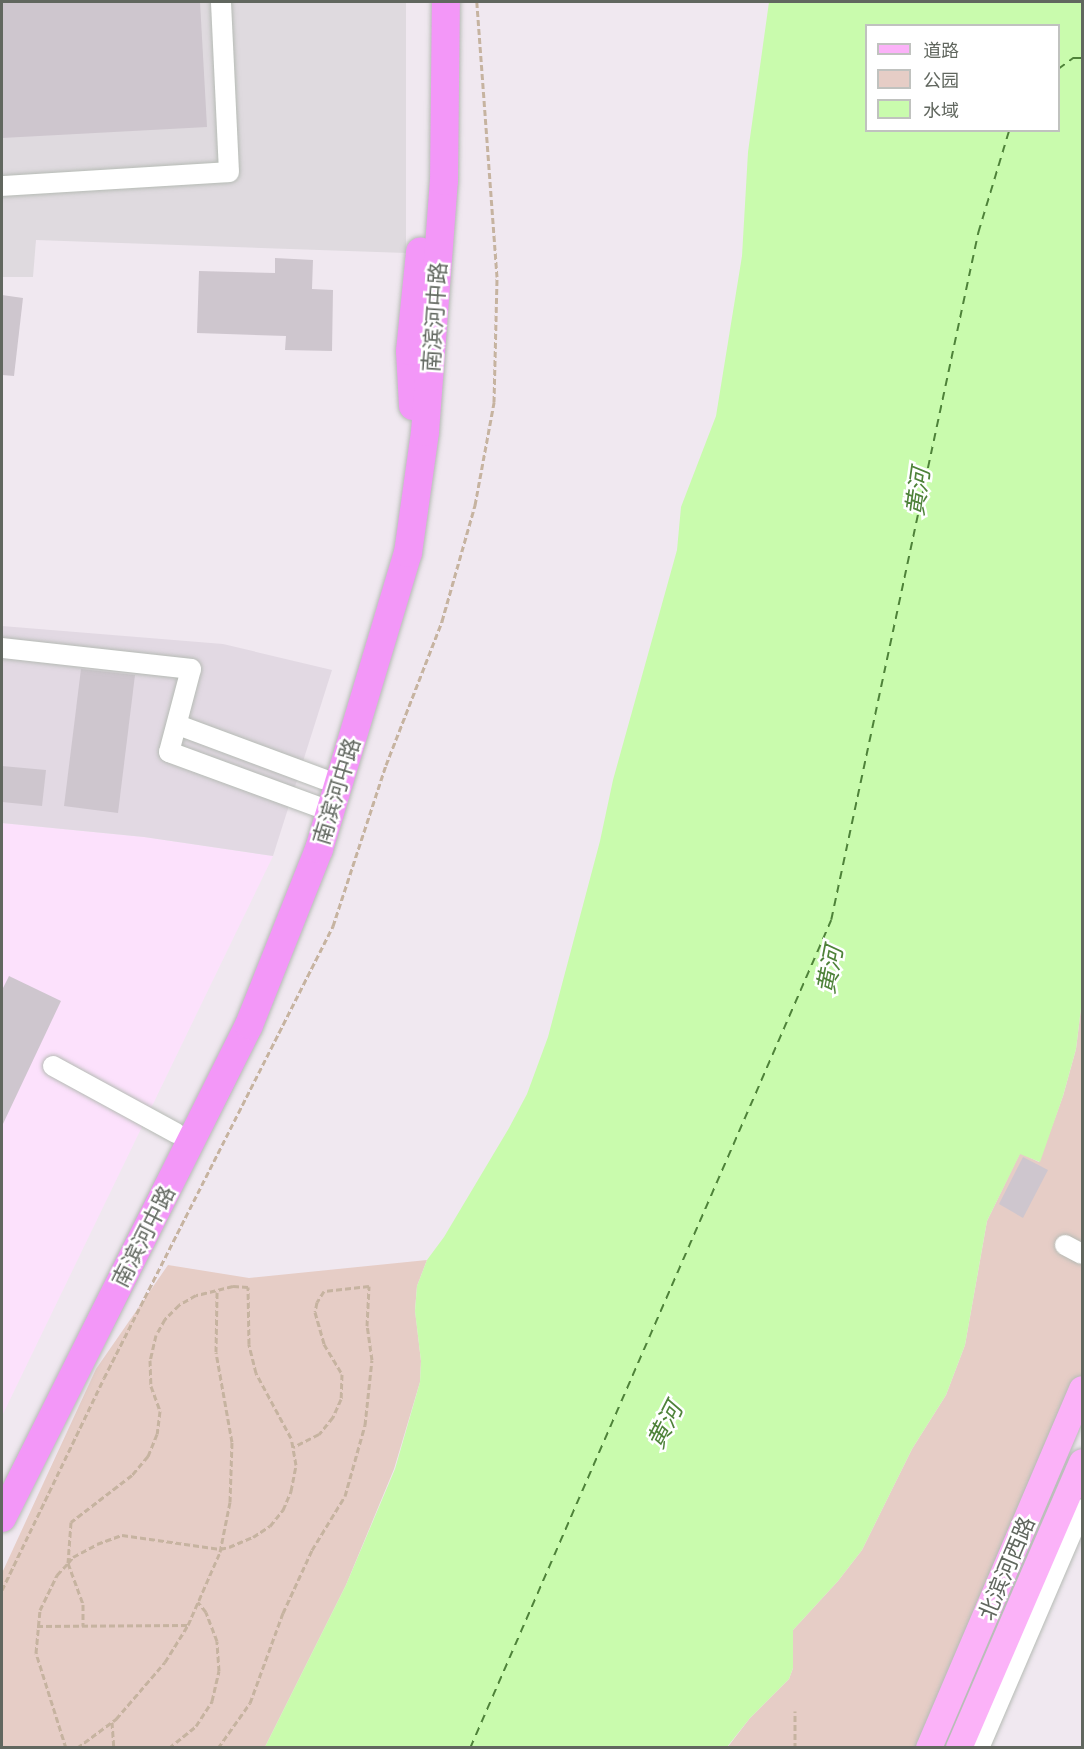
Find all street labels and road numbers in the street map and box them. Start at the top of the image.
street label: 南滨河中路 [417,261,451,373]
street label: 南滨河中路 [307,735,365,847]
street label: 南滨河中路 [106,1181,180,1291]
street label: 北滨河西路 [972,1512,1040,1624]

